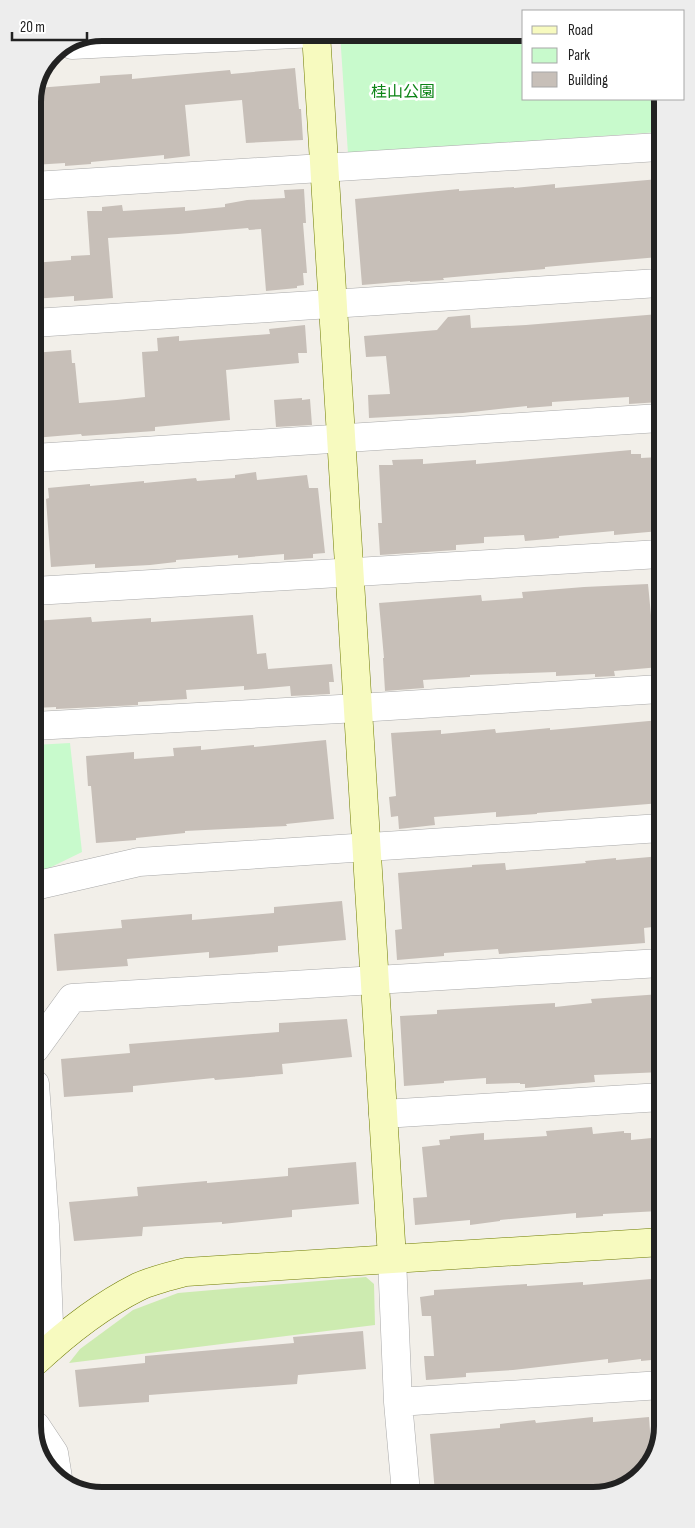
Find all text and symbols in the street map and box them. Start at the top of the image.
scale bar [12,10,88,42]
legend [522,10,685,100]
text: 20 m [20,18,45,37]
text: Road [568,21,593,40]
text: Park [568,46,590,65]
text: Building [568,71,608,90]
park label: 桂山公園 [371,83,435,102]

